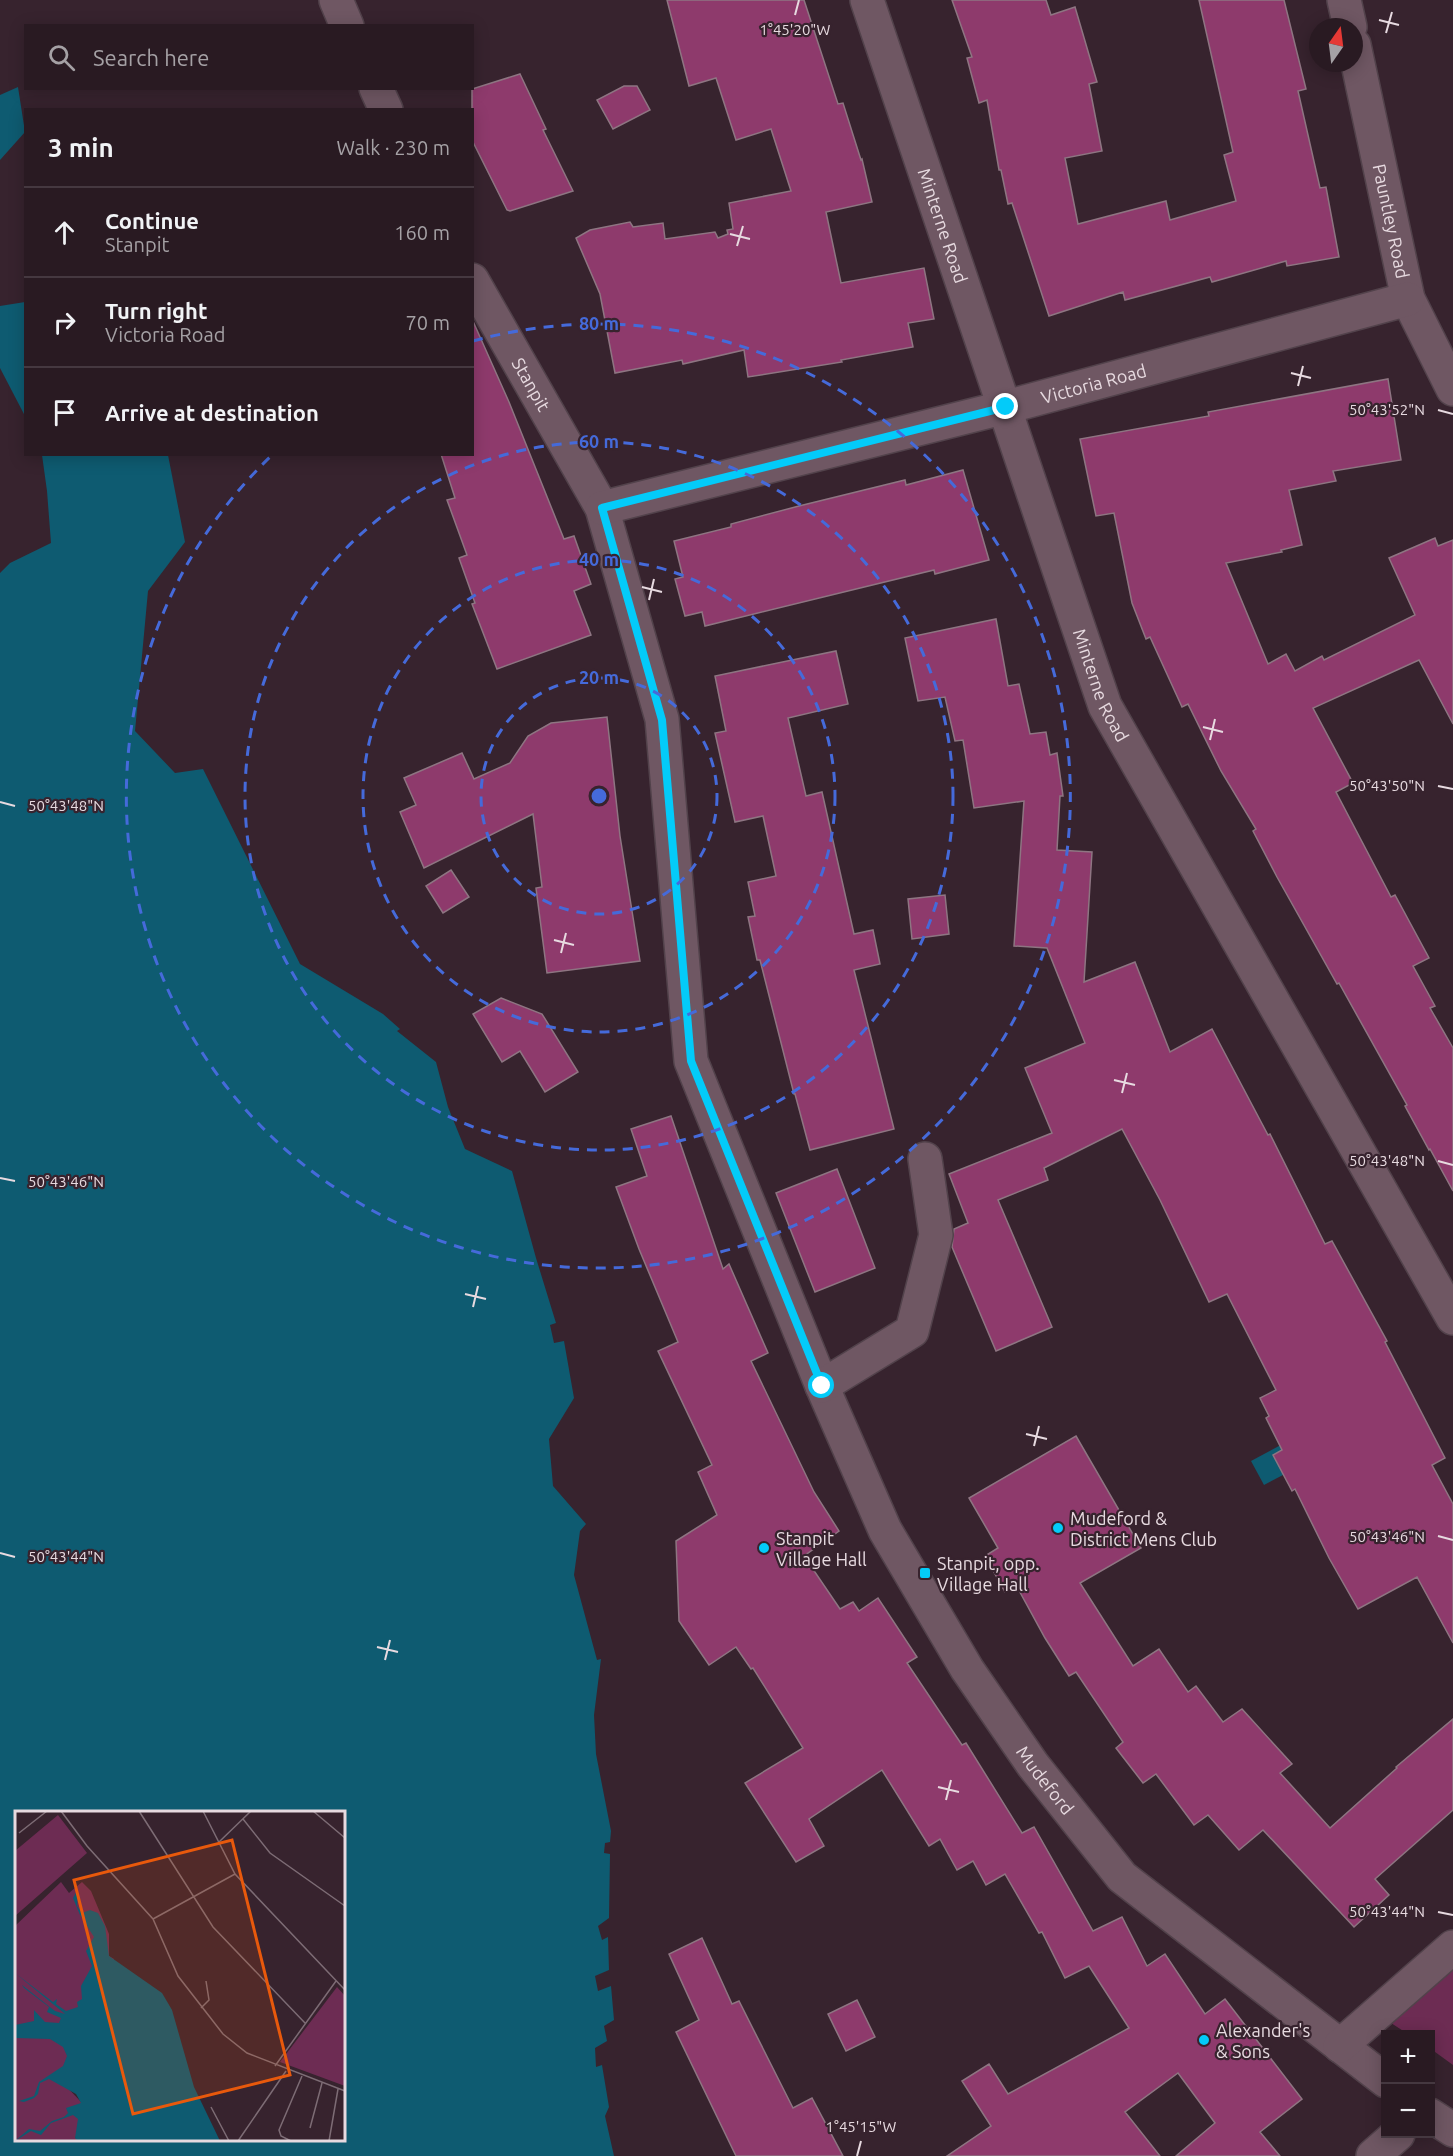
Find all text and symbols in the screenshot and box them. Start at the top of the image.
north arrow [1309,18,1363,72]
text: 1°45'20"W [760,21,831,38]
search box [24,24,474,90]
icon: search [45,41,78,74]
text: Search here [93,45,209,70]
text: 3 min [48,133,114,162]
text: Walk · 230 m [337,136,450,159]
street label: Pauntley Road [1370,162,1413,280]
street label: Minterne Road [914,165,972,286]
text: Continue [105,208,199,233]
icon: ahead [48,216,81,249]
text: 160 m [394,221,450,244]
text: Stanpit [105,233,169,256]
text: Turn right [105,298,207,323]
icon: right [48,306,81,339]
text: 70 m [406,311,450,334]
text: 80 m [579,313,619,333]
text: Victoria Road [105,323,225,346]
street label: Stanpit [508,354,554,414]
street label: Victoria Road [1039,360,1148,407]
route end [992,393,1018,419]
icon: arrive [48,396,81,429]
text: Arrive at destination [105,400,319,425]
text: 50°43'52"N [1349,401,1425,418]
text: 60 m [579,431,619,451]
text: 40 m [579,549,619,569]
street label: Minterne Road [1070,626,1133,745]
text: 20 m [579,667,619,687]
text: 50°43'50"N [1349,777,1425,794]
centre of rings [589,786,609,806]
text: 50°43'48"N [28,797,104,814]
text: 50°43'48"N [1349,1152,1425,1169]
text: 50°43'46"N [28,1173,104,1190]
route start [808,1372,834,1398]
place label: Mudeford & District Mens Club [1070,1508,1217,1549]
marker: Mudeford & District Mens Club [1051,1521,1065,1535]
place label: Stanpit Village Hall [776,1528,867,1569]
text: 50°43'46"N [1349,1528,1425,1545]
marker: Stanpit Village Hall [757,1541,771,1555]
text: 50°43'44"N [28,1548,104,1565]
place label: Stanpit, opp. Village Hall [937,1553,1040,1594]
marker: Stanpit, opp. Village Hall [918,1566,932,1580]
street label: Mudeford [1013,1742,1078,1818]
inset map [15,1811,345,2141]
text: 50°43'44"N [1349,1903,1425,1920]
place label: Alexander's & Sons [1216,2020,1311,2061]
map controls [1381,2030,1435,2138]
button: + [1381,2030,1435,2084]
marker: Alexander's & Sons [1197,2033,1211,2047]
button: − [1381,2084,1435,2138]
text: 1°45'15"W [826,2118,897,2135]

